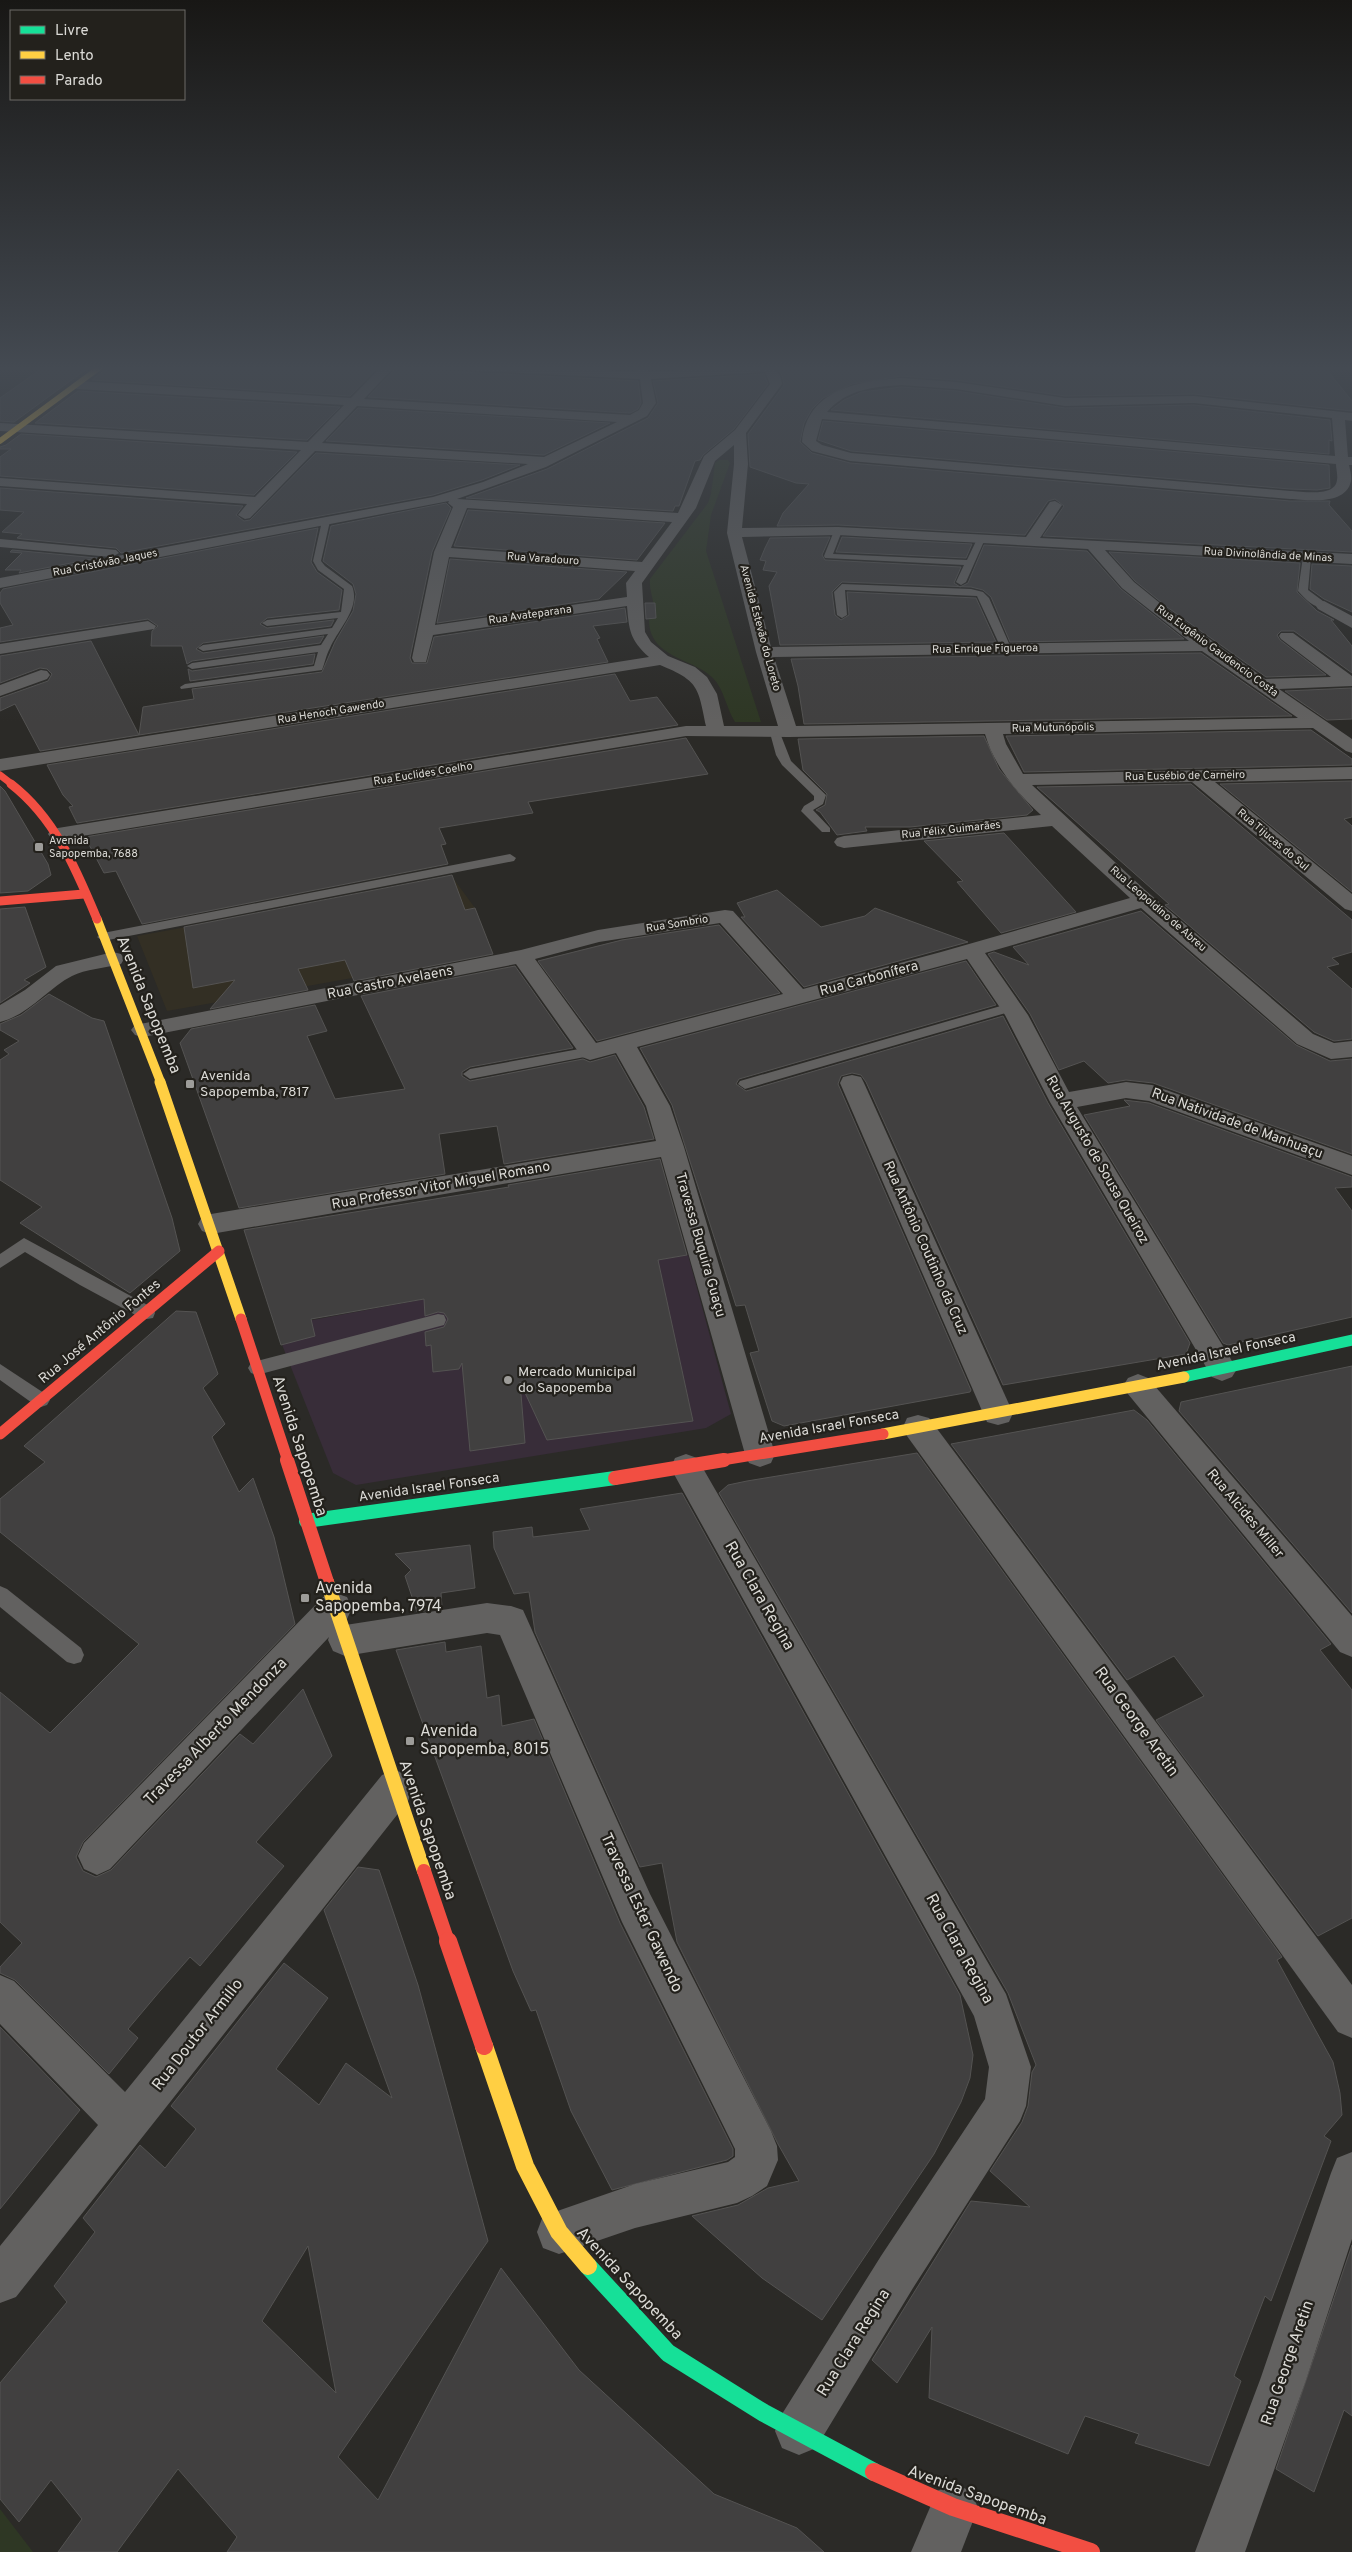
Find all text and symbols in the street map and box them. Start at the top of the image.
legend [10,10,185,100]
text: Livre [55,22,89,41]
text: Lento [55,47,94,66]
text: Parado [55,72,103,91]
street label: Rua Divinolândia de Minas [1203,545,1333,565]
street label: Rua Cristóvão Jaques [51,546,159,580]
street label: Rua Varadouro [506,549,580,569]
street label: Avenida Estevão do Loreto [736,563,784,693]
street label: Rua Avateparana [488,602,573,628]
street label: Rua Eugênio Gaudencio Costa [1153,602,1281,700]
street label: Rua Enrique Figueroa [932,641,1038,657]
street label: Rua Henoch Gawendo [276,697,386,727]
street label: Rua Mutunópolis [1011,720,1095,736]
street label: Rua Euclides Coelho [372,759,474,789]
street label: Rua Eusébio de Carneiro [1125,768,1245,784]
street label: Rua Tijucas do Sul [1234,806,1312,874]
street label: Rua Félix Guimarães [901,818,1001,842]
place label: Avenida Sapopemba, 7688 [49,834,138,861]
marker: Avenida Sapopemba, 7688 [33,841,45,853]
street label: Rua Leopoldino de Abreu [1107,863,1209,955]
street label: Rua Sombrio [645,912,709,936]
street label: Avenida Sapopemba [111,933,185,1077]
street label: Rua Carbonífera [818,958,920,1000]
street label: Rua Castro Avelaens [326,962,454,1004]
place label: Avenida Sapopemba, 7817 [200,1068,309,1101]
street label: Rua Augusto de Sousa Queiroz [1042,1073,1152,1247]
marker: Avenida Sapopemba, 7817 [184,1078,196,1090]
street label: Rua Natividade de Manhuaçu [1149,1085,1325,1163]
street label: Rua Professor Vitor Miguel Romano [331,1158,552,1214]
street label: Rua Antônio Coutinho da Cruz [879,1159,971,1337]
street label: Travessa Buquira Guaçu [671,1171,729,1319]
street label: Rua José Antônio Fontes [36,1276,164,1388]
street label: Avenida Israel Fonseca [1155,1329,1297,1375]
place label: Mercado Municipal do Sapopemba [518,1364,636,1397]
street label: Avenida Sapopemba [267,1373,331,1519]
marker: Mercado Municipal do Sapopemba [502,1374,514,1386]
street label: Avenida Israel Fonseca [758,1406,900,1448]
street label: Rua Alcides Miller [1203,1466,1288,1563]
street label: Avenida Israel Fonseca [358,1470,500,1506]
street label: Rua Clara Regina [720,1538,798,1654]
place label: Avenida Sapopemba, 7974 [315,1579,442,1617]
marker: Avenida Sapopemba, 7974 [299,1592,311,1604]
street label: Travessa Alberto Mendonza [140,1654,292,1810]
street label: Rua George Aretin [1089,1663,1183,1781]
place label: Avenida Sapopemba, 8015 [420,1722,549,1760]
marker: Avenida Sapopemba, 8015 [404,1735,416,1747]
street label: Avenida Sapopemba [394,1757,460,1903]
street label: Travessa Ester Gawendo [595,1830,687,1996]
street label: Rua Clara Regina [921,1891,997,2007]
street label: Rua Doutor Armillo [148,1975,248,2095]
street label: Avenida Sapopemba [572,2223,686,2345]
street label: Rua Clara Regina [813,2286,895,2400]
street label: Rua George Aretin [1257,2298,1319,2428]
street label: Avenida Sapopemba [905,2461,1049,2531]

